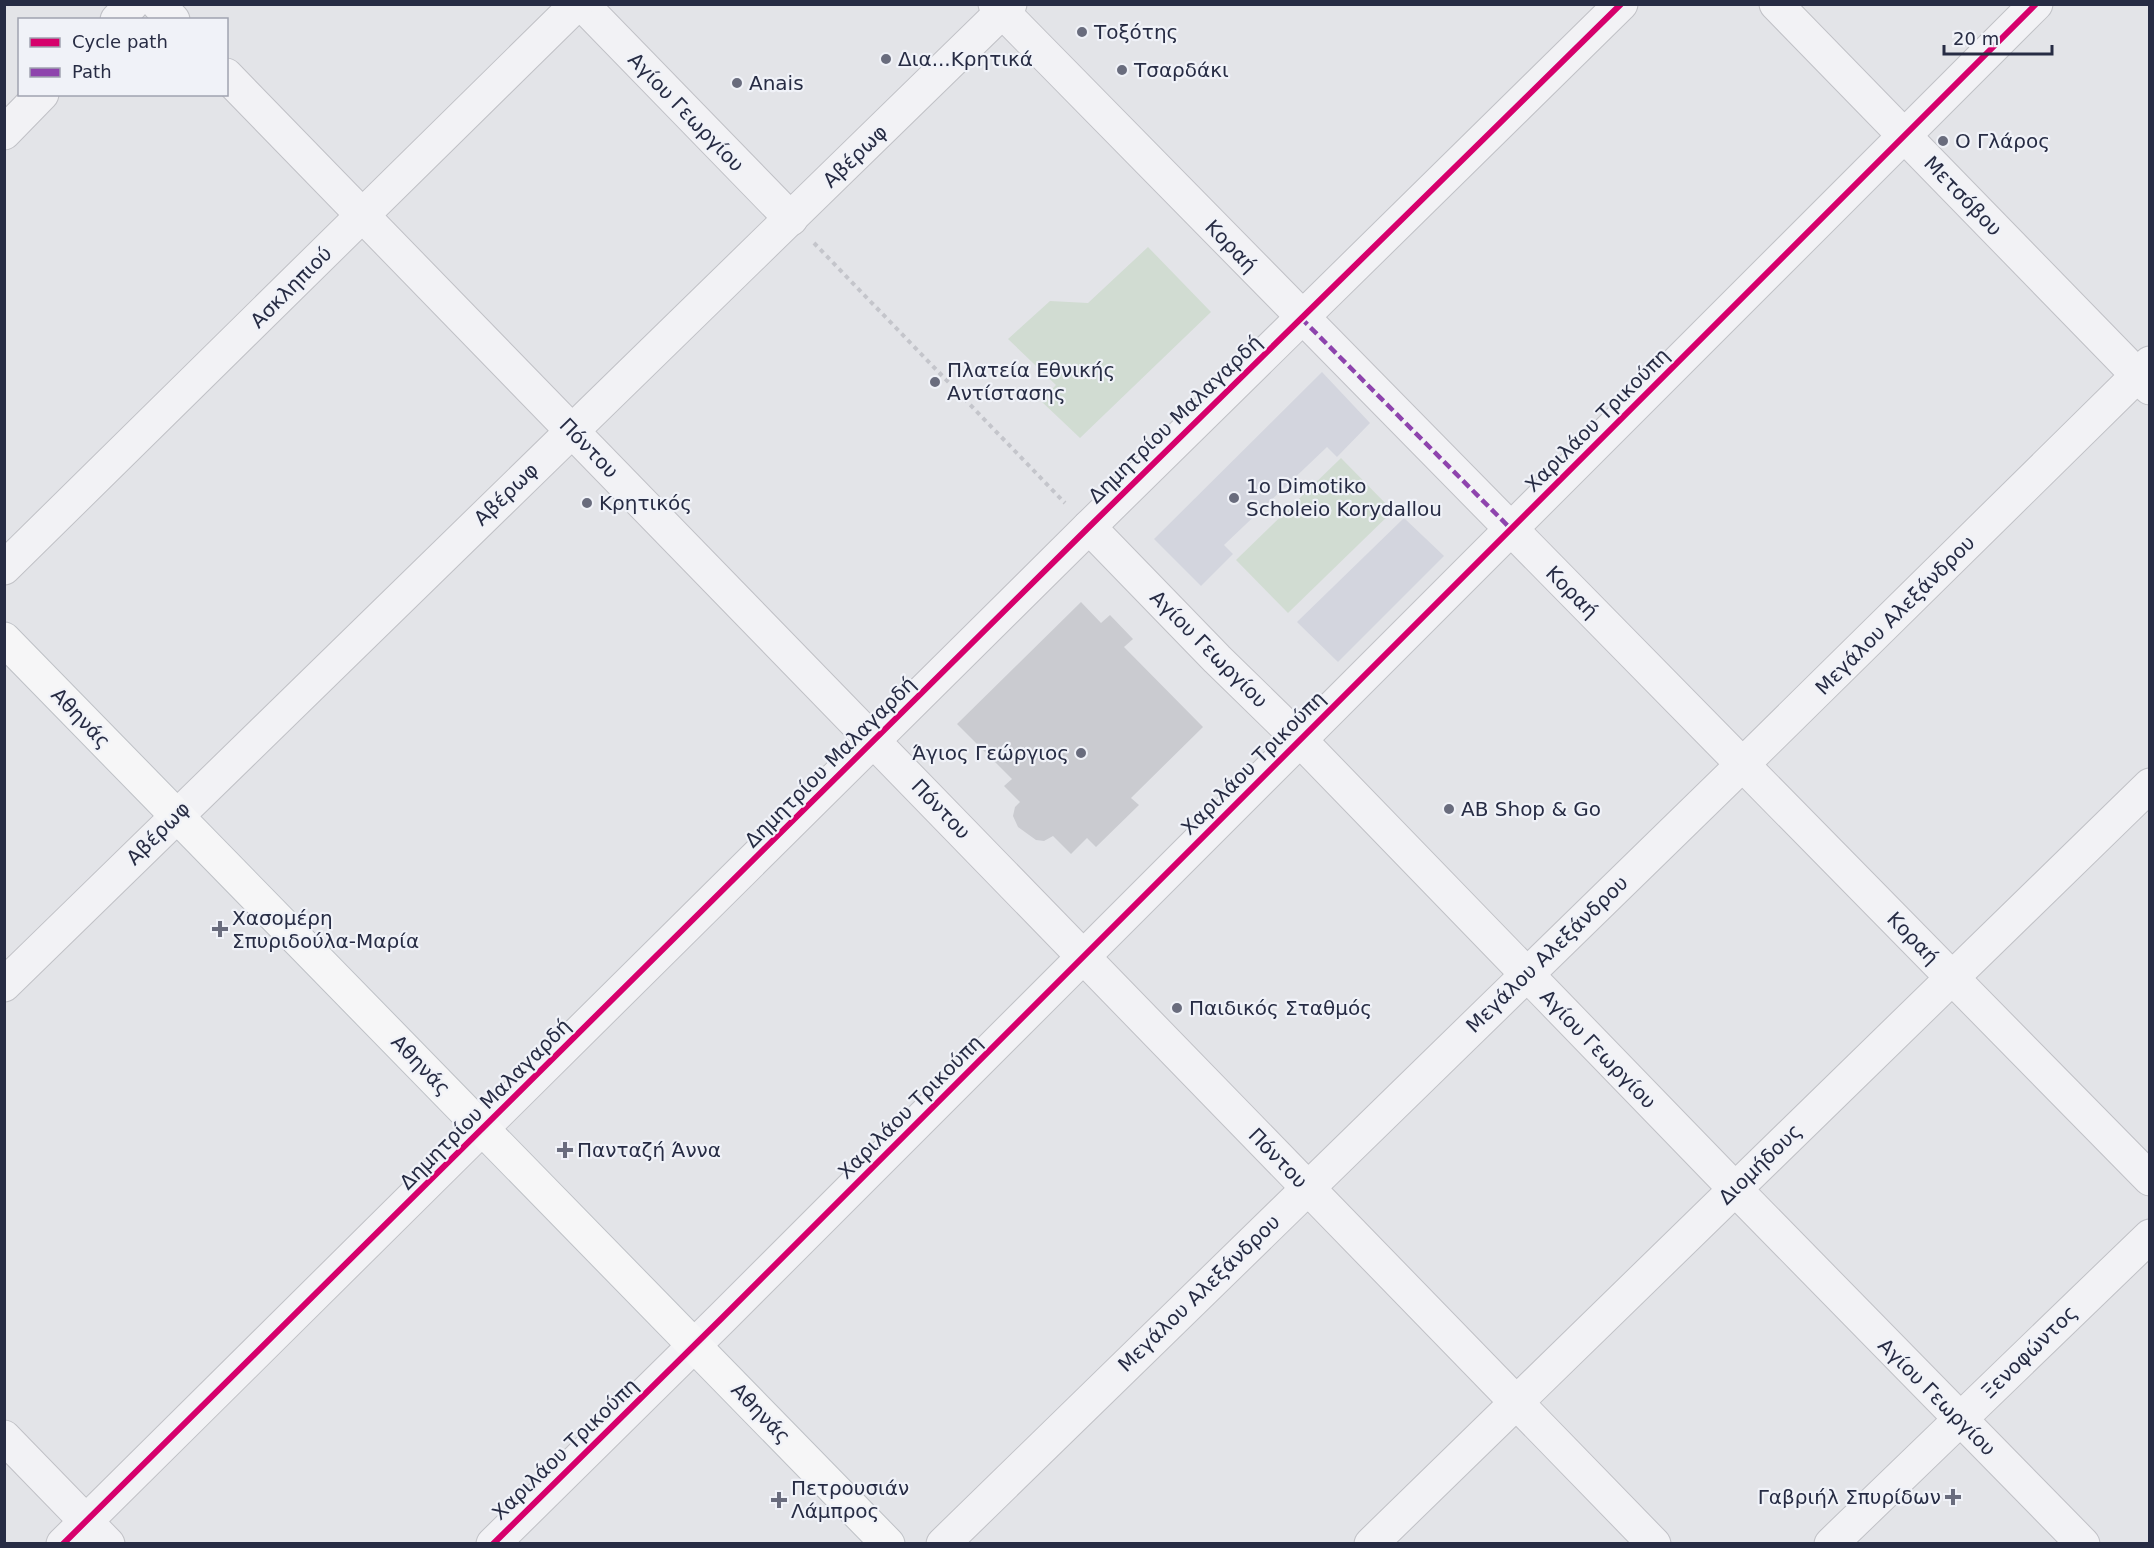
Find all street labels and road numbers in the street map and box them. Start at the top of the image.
street label: Αγίου Γεωργίου [623,47,749,177]
street label: Αβέρωφ [818,120,892,192]
street label: Μετσόβου [1919,151,2007,241]
street label: Κοραή [1200,215,1262,277]
street label: Ασκληπιού [245,241,337,333]
street label: Δημητρίου Μαλαγαρδή [1083,330,1267,508]
street label: Χαριλάου Τρικούπη [1520,343,1674,497]
street label: Πόντου [555,413,623,483]
street label: Αβέρωφ [469,458,543,530]
street label: Μεγάλου Αλεξάνδρου [1810,530,1980,700]
street label: Κοραή [1541,561,1603,623]
street label: Αγίου Γεωργίου [1145,585,1273,713]
street label: Δημητρίου Μαλαγαρδή [740,672,920,852]
street label: Αθηνάς [46,683,116,753]
street label: Χαριλάου Τρικούπη [1176,686,1330,840]
street label: Πόντου [907,774,975,844]
street label: Αβέρωφ [121,796,195,870]
street label: Μεγάλου Αλεξάνδρου [1461,870,1633,1038]
street label: Κοραή [1882,907,1944,969]
street label: Αγίου Γεωργίου [1535,984,1661,1114]
street label: Δημητρίου Μαλαγαρδή [395,1014,575,1194]
street label: Αθηνάς [386,1030,456,1100]
street label: Χαριλάου Τρικούπη [833,1030,987,1184]
street label: Διομήδους [1714,1119,1806,1209]
street label: Πόντου [1244,1123,1312,1193]
street label: Μεγάλου Αλεξάνδρου [1113,1209,1285,1377]
street label: Ξενοφώντος [1976,1300,2082,1404]
street label: Αγίου Γεωργίου [1873,1333,2001,1461]
street label: Χαριλάου Τρικούπη [487,1373,643,1525]
street label: Αθηνάς [726,1378,796,1448]

